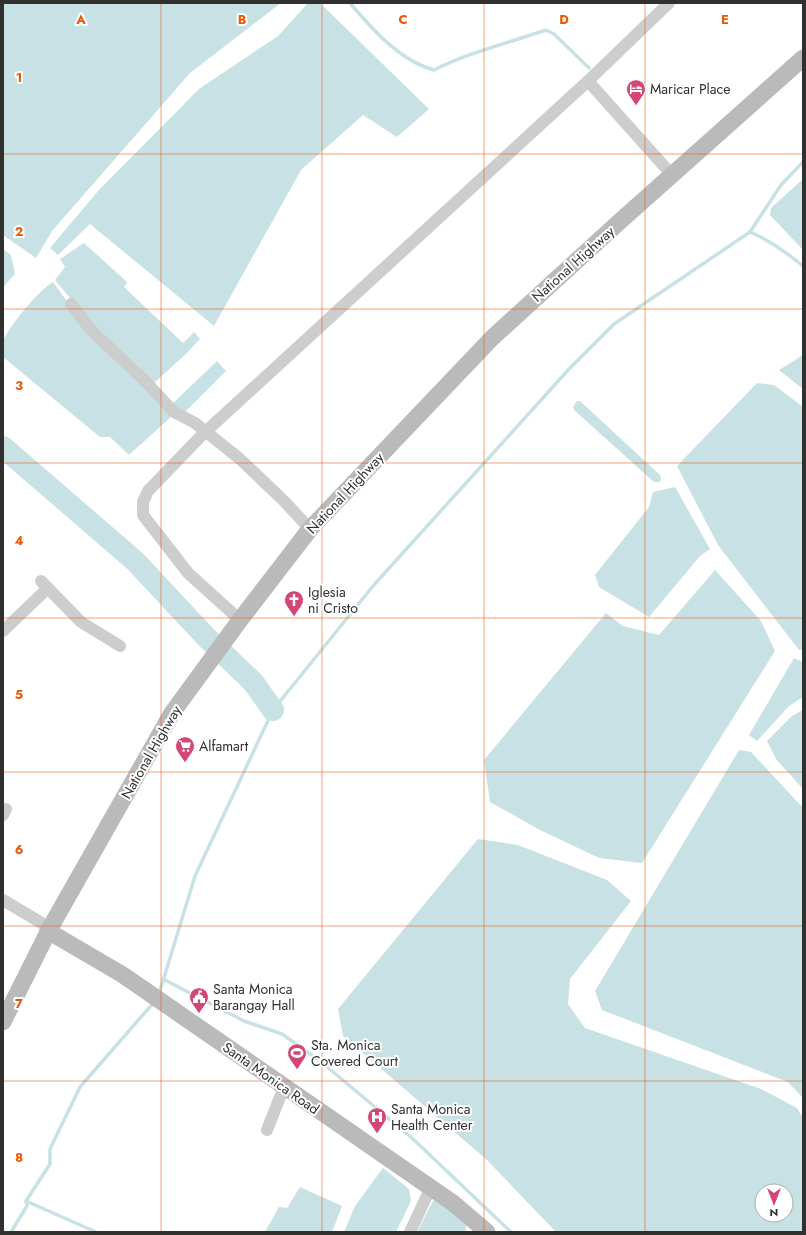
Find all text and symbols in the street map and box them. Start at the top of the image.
text: A [75,10,86,29]
text: B [238,10,247,29]
text: C [398,10,408,29]
text: D [559,10,569,29]
text: E [721,10,729,29]
text: 1 [16,68,22,87]
hotel icon: Maricar Place [625,78,647,106]
place label: Maricar Place [650,79,730,99]
street label: National Highway [527,221,619,307]
text: 2 [15,222,23,241]
text: 3 [15,376,23,395]
street label: National Highway [302,447,389,538]
text: 4 [14,531,24,550]
place label: Iglesia ni Cristo [308,582,358,618]
church icon: Iglesia ni Cristo [283,589,305,617]
text: 5 [15,685,23,704]
street label: National Highway [116,701,186,802]
supermarket icon: Alfamart [174,735,196,763]
place label: Alfamart [199,736,249,756]
text: 6 [15,840,24,859]
place label: Santa Monica Barangay Hall [213,979,295,1015]
public building icon: Santa Monica Barangay Hall [188,986,210,1014]
text: 7 [15,994,23,1013]
place label: Sta. Monica Covered Court [311,1035,399,1071]
street label: Santa Monica Road [219,1037,323,1119]
sports icon: Sta. Monica Covered Court [286,1042,308,1070]
place label: Santa Monica Health Center [391,1099,473,1135]
hospital icon: Santa Monica Health Center [366,1106,388,1134]
text: 8 [15,1148,23,1167]
north arrow [754,1183,794,1223]
text: N [770,1205,778,1221]

